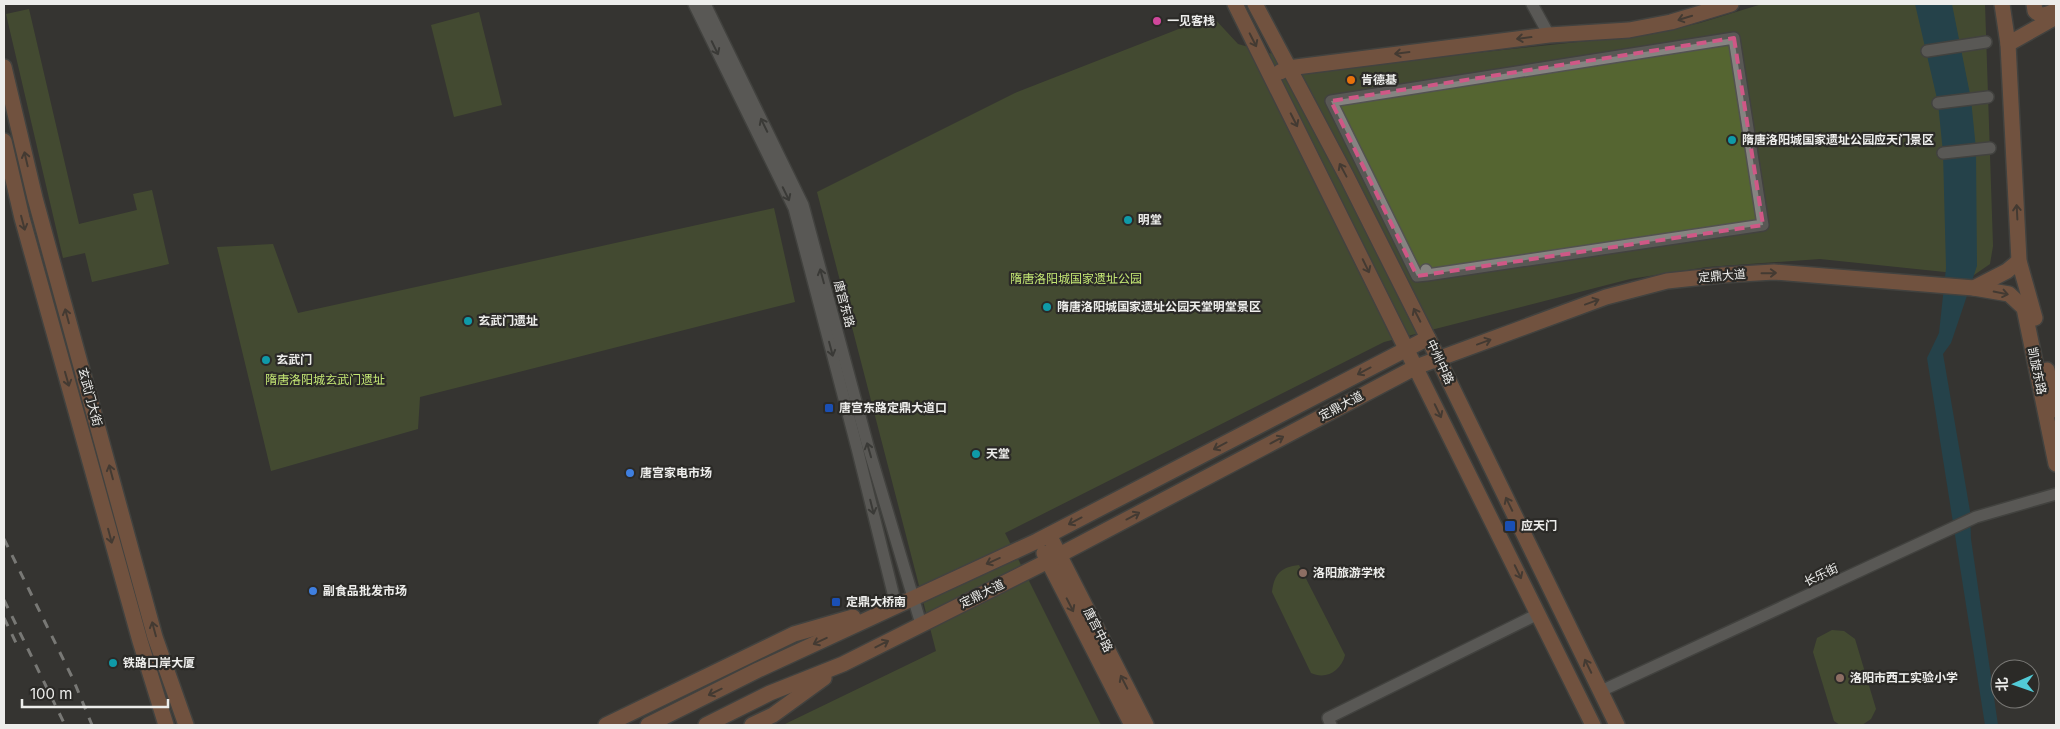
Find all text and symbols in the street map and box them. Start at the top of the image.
place label: 一见客栈 [1167,13,1215,28]
one-way arrow [1677,14,1693,23]
marker: 一见客栈 [1151,15,1163,27]
one-way arrow [1249,32,1259,47]
one-way arrow [1516,33,1532,43]
one-way arrow [710,40,720,55]
one-way arrow [1394,49,1410,59]
place label: 肯德基 [1361,72,1397,87]
marker: 肯德基 [1345,74,1357,86]
one-way arrow [1289,112,1299,127]
one-way arrow [759,118,769,133]
place label: 隋唐洛阳城国家遗址公园应天门景区 [1742,132,1934,147]
marker: 隋唐洛阳城国家遗址公园应天门景区 [1726,134,1738,146]
one-way arrow [21,151,30,167]
one-way arrow [1338,163,1348,178]
one-way arrow [782,186,792,201]
one-way arrow [2012,205,2021,221]
place label: 明堂 [1138,212,1162,227]
one-way arrow [19,214,29,230]
marker: 明堂 [1122,214,1134,226]
one-way arrow [1361,258,1371,273]
street label: 定鼎大道 [1697,266,1747,285]
one-way arrow [1760,268,1776,278]
one-way arrow [817,269,827,285]
park label: 隋唐洛阳城国家遗址公园 [1010,271,1142,286]
street label: 唐宫东路 [831,279,858,329]
one-way arrow [1993,289,2009,299]
one-way arrow [1584,297,1599,306]
place label: 隋唐洛阳城国家遗址公园天堂明堂景区 [1057,299,1261,314]
marker: 隋唐洛阳城国家遗址公园天堂明堂景区 [1041,301,1053,313]
one-way arrow [62,308,72,324]
one-way arrow [1412,308,1421,323]
place label: 玄武门遗址 [478,313,538,328]
marker: 玄武门遗址 [462,315,474,327]
street label: 中州中路 [1424,337,1457,387]
one-way arrow [1476,337,1491,346]
one-way arrow [827,341,836,357]
street label: 凯旋东路 [2025,346,2050,396]
place label: 玄武门 [276,352,312,367]
marker: 玄武门 [260,354,272,366]
street label: 玄武门大街 [75,366,105,428]
one-way arrow [1356,366,1371,376]
one-way arrow [63,371,72,387]
park label: 隋唐洛阳城玄武门遗址 [265,372,385,387]
street label: 定鼎大道 [1316,388,1365,423]
place label: 唐宫东路定鼎大道口 [839,400,947,415]
marker: 唐宫东路定鼎大道口 [823,402,835,414]
one-way arrow [1433,403,1443,418]
one-way arrow [1269,435,1284,444]
one-way arrow [1212,441,1227,451]
one-way arrow [863,443,873,459]
place label: 天堂 [986,446,1010,461]
marker: 天堂 [970,448,982,460]
one-way arrow [106,465,115,481]
place label: 唐宫家电市场 [640,465,712,480]
marker: 唐宫家电市场 [624,467,636,479]
one-way arrow [1504,497,1513,512]
one-way arrow [868,498,877,514]
one-way arrow [1125,511,1140,520]
one-way arrow [1068,516,1083,526]
place label: 应天门 [1521,518,1557,533]
marker: 应天门 [1503,519,1517,533]
one-way arrow [106,527,116,543]
one-way arrow [986,557,1001,566]
street label: 长乐街 [1801,560,1840,589]
one-way arrow [1513,564,1523,579]
place label: 洛阳旅游学校 [1313,565,1385,580]
marker: 洛阳旅游学校 [1297,567,1309,579]
street label: 定鼎大道 [957,576,1007,611]
place label: 副食品批发市场 [323,583,407,598]
marker: 副食品批发市场 [307,585,319,597]
place label: 定鼎大桥南 [846,594,906,609]
marker: 定鼎大桥南 [830,596,842,608]
one-way arrow [1065,597,1075,612]
street label: 唐宫中路 [1081,605,1116,655]
one-way arrow [148,622,158,638]
one-way arrow [813,637,828,646]
one-way arrow [874,639,889,648]
place label: 铁路口岸大厦 [123,655,195,670]
marker: 铁路口岸大厦 [107,657,119,669]
one-way arrow [1583,659,1592,674]
north arrow [1990,659,2040,709]
place label: 洛阳市西工实验小学 [1850,670,1958,685]
marker: 洛阳市西工实验小学 [1834,672,1846,684]
one-way arrow [1119,674,1129,689]
scale bar [22,676,169,708]
text: 北 [1993,677,2010,692]
text: 100 m [30,684,72,703]
one-way arrow [708,688,723,697]

